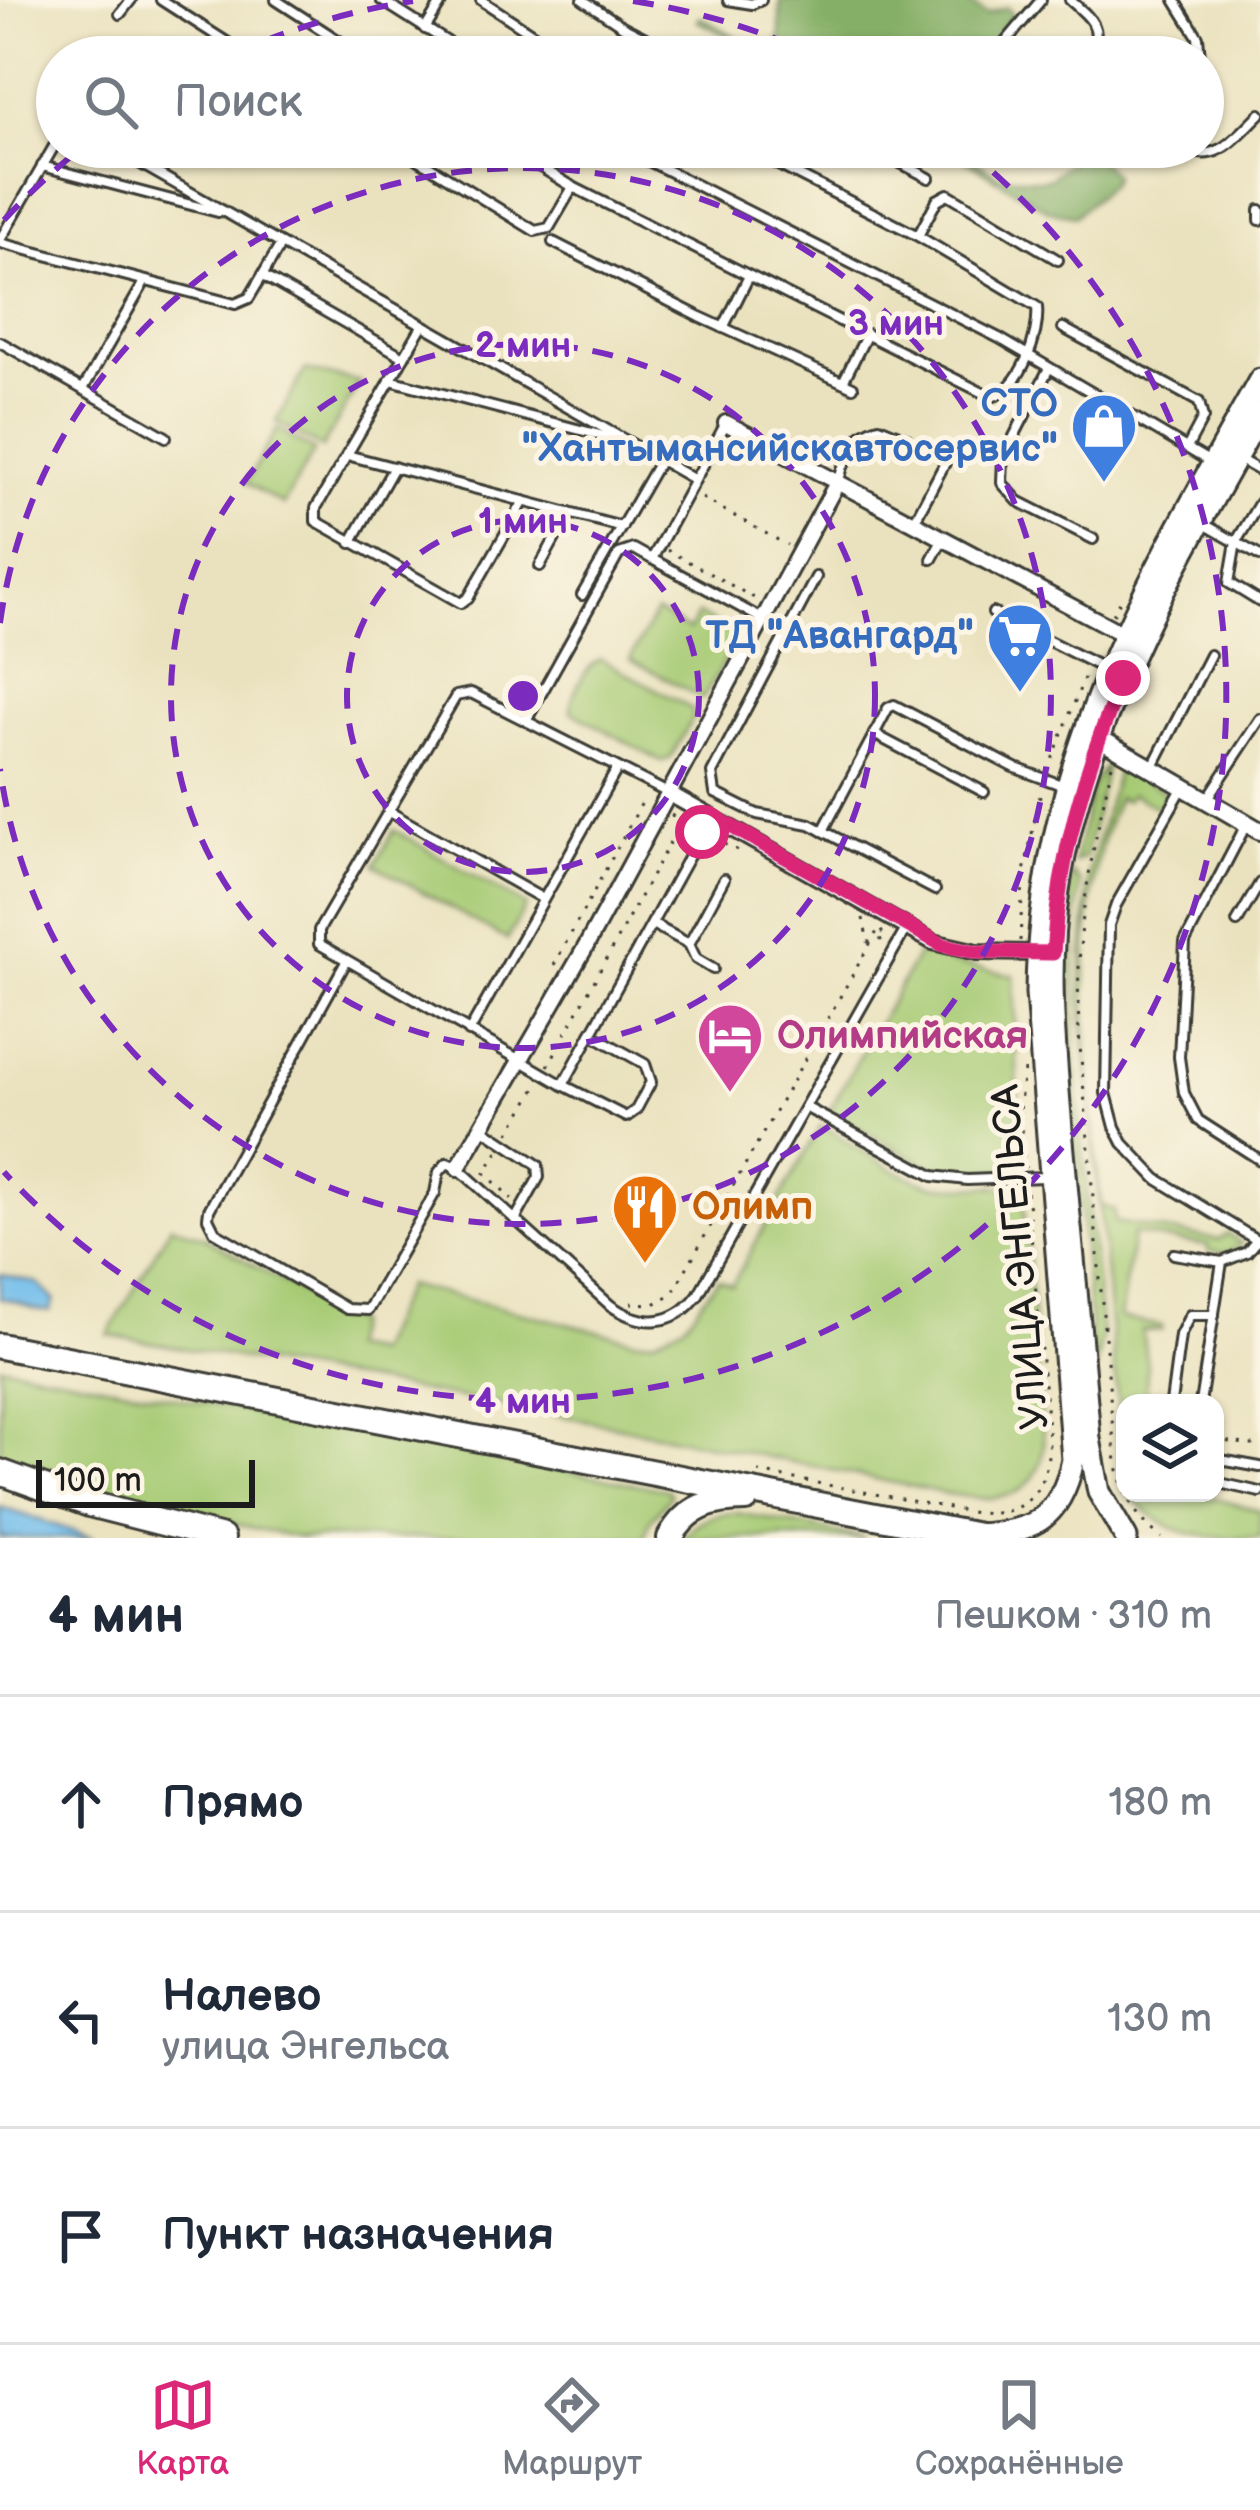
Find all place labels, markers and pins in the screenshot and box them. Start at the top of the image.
place label: СТО "Хантымансийскавтосервис" [521,381,1058,473]
shop icon: СТО "Хантымансийскавтосервис" [1069,391,1139,485]
supermarket icon: ТД "Авангард" [985,601,1055,695]
place label: ТД "Авангард" [705,613,974,660]
centre of rings [502,675,544,717]
hotel icon: Олимпийская [695,1001,765,1095]
place label: Олимпийская [777,1013,1028,1060]
restaurant icon: Олимп [610,1172,680,1266]
place label: Олимп [692,1184,813,1231]

